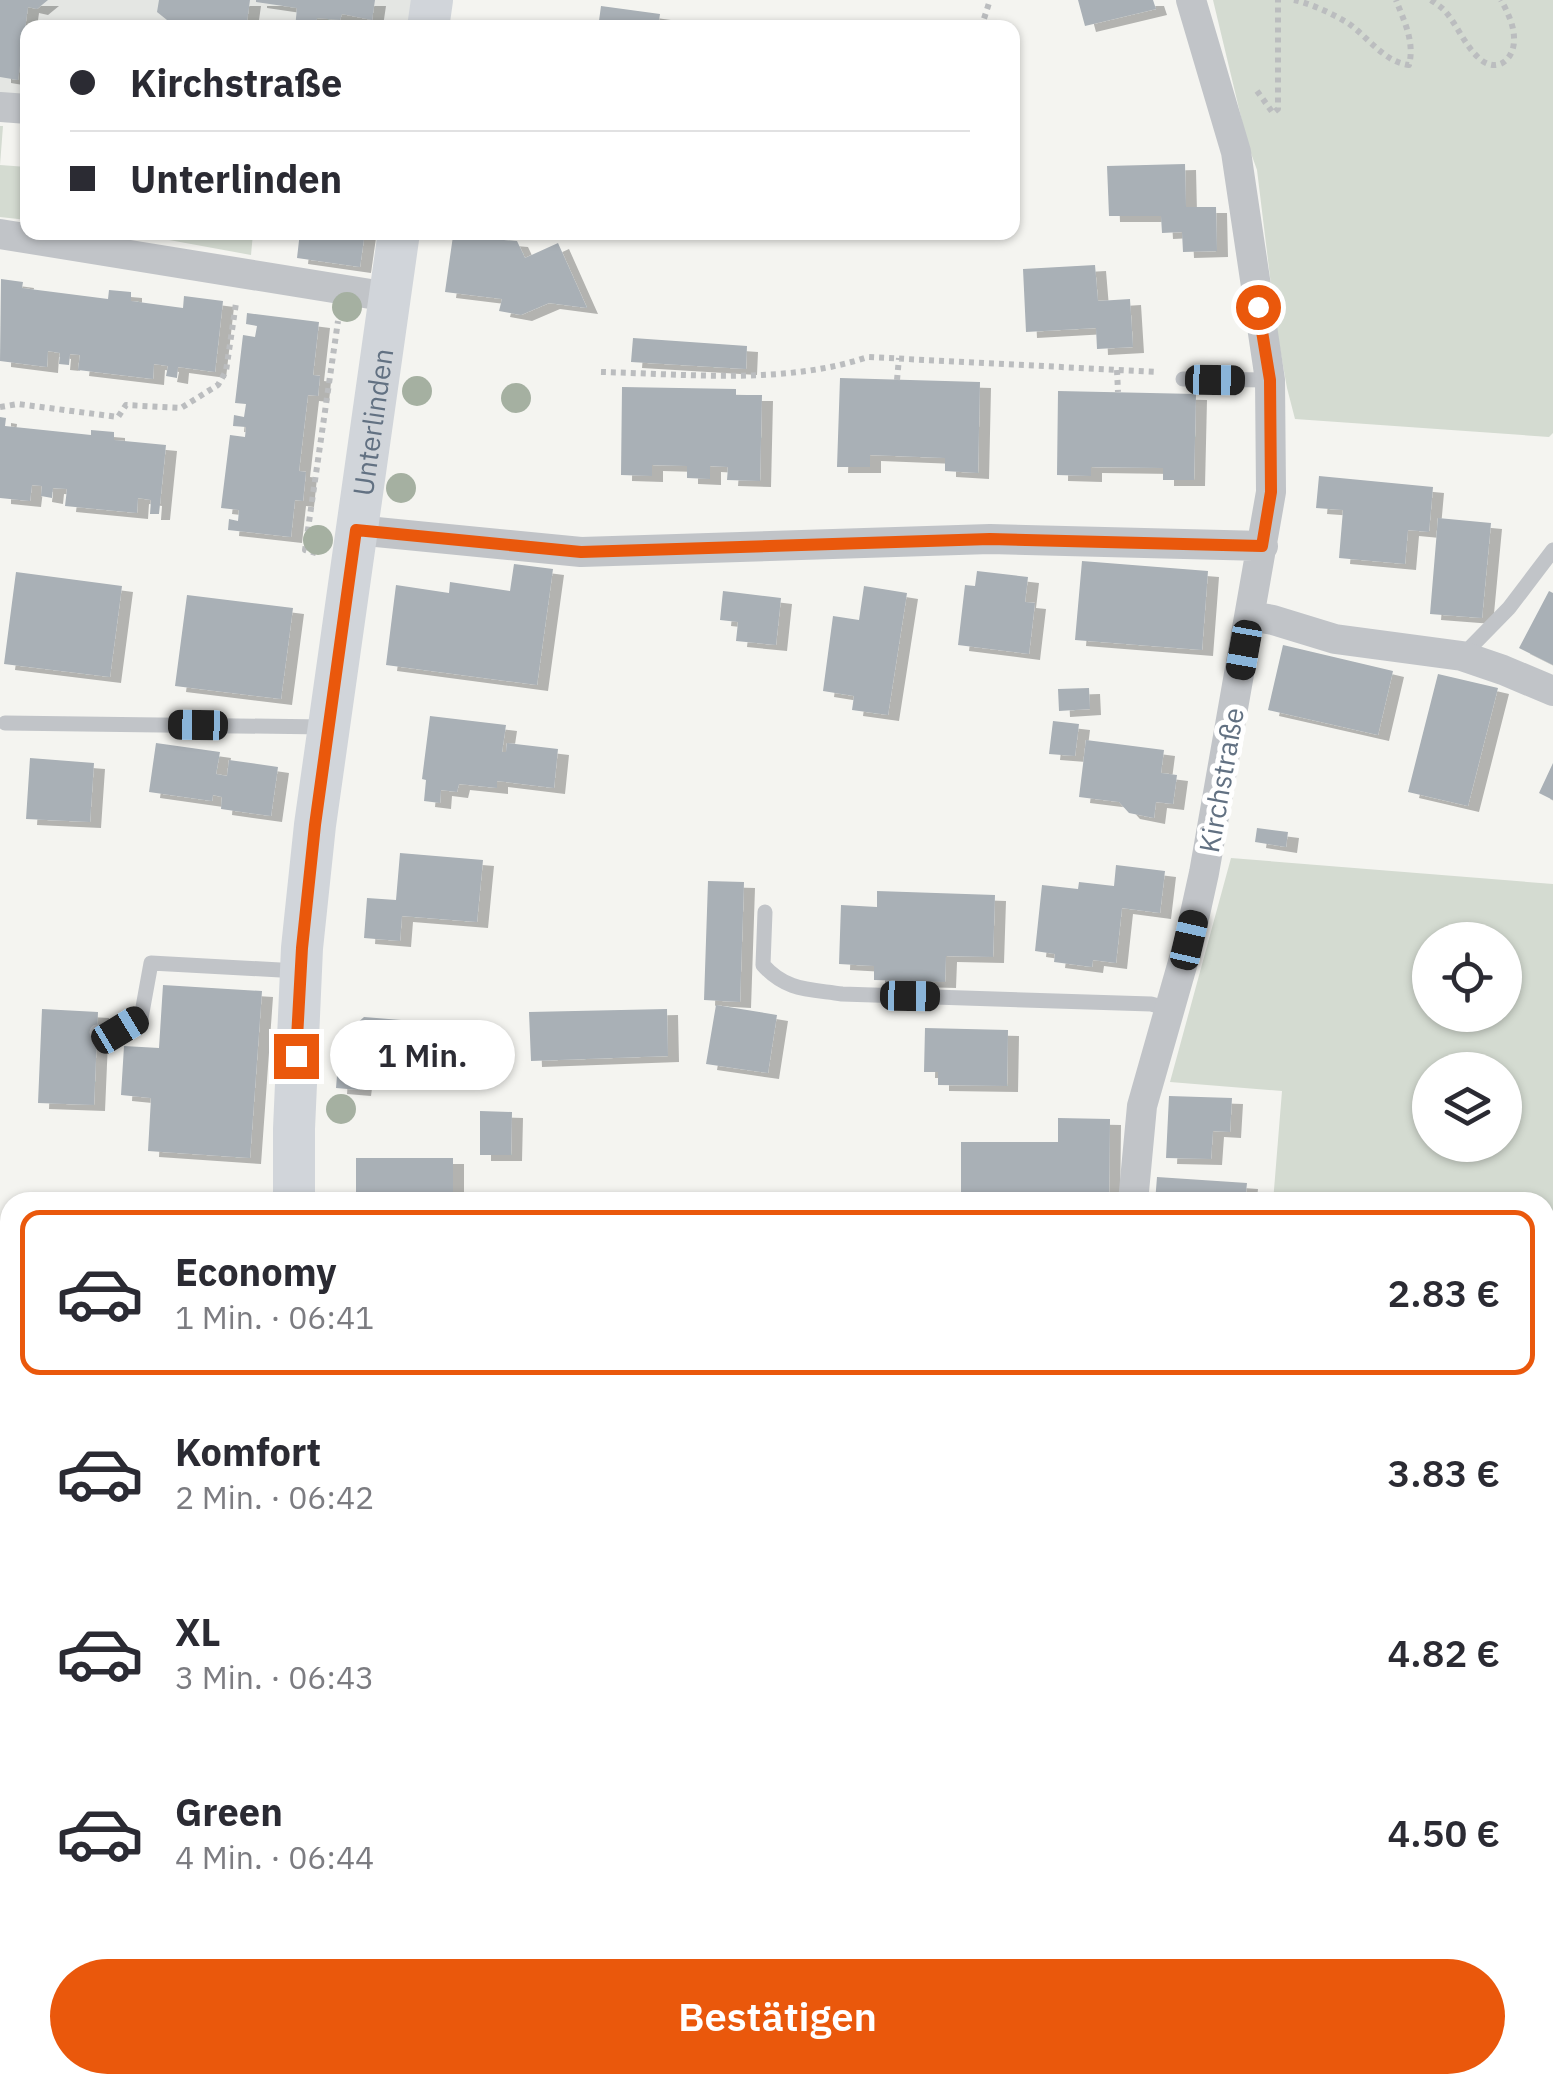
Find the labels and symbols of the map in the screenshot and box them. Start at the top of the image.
route start [1236,285,1281,330]
street label: Unterlinden [343,346,401,498]
car [1185,364,1245,396]
car [1224,618,1264,682]
street label: Kirchstraße [1190,705,1252,855]
car [168,709,228,741]
car [1168,907,1210,973]
car [880,980,940,1012]
car [87,1002,153,1058]
callout: 1 Min. [331,1021,516,1091]
route end [274,1034,319,1079]

